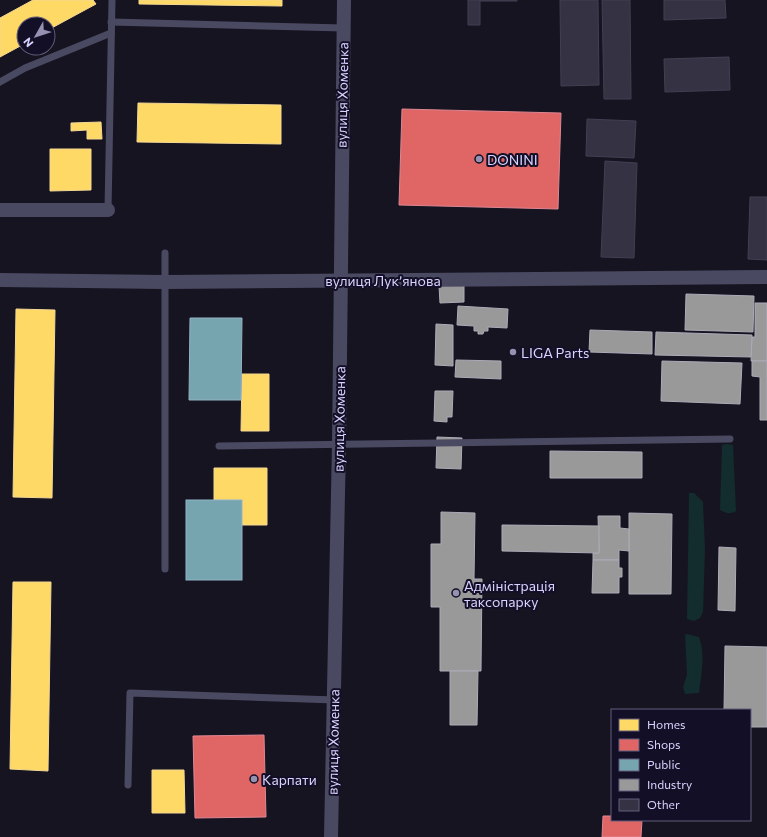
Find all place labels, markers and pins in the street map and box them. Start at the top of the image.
place label: DONINI [487,151,538,168]
marker: DONINI [474,154,484,164]
place label: LIGA Parts [521,344,589,361]
marker: LIGA Parts [508,347,518,357]
place label: Адміністрація таксопарку [464,577,555,610]
marker: Адміністрація таксопарку [451,588,461,598]
place label: Карпати [262,771,317,788]
marker: Карпати [249,774,259,784]

